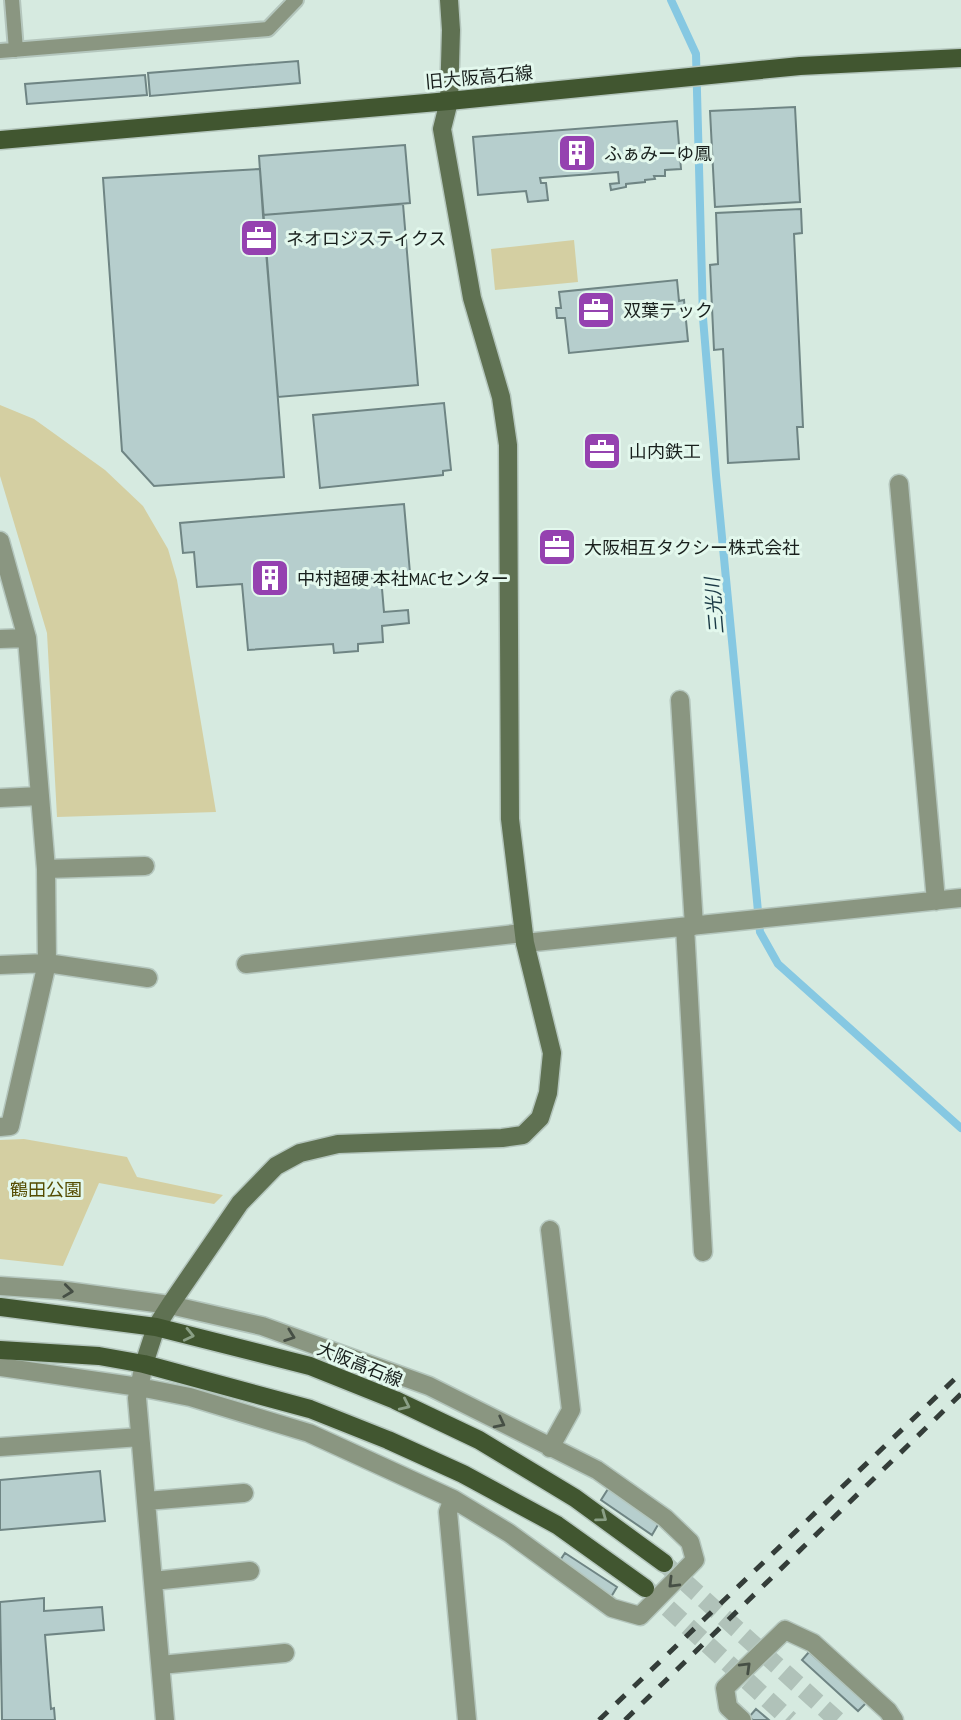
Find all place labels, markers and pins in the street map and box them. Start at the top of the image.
building icon: ふぁみーゆ鳳 [556,132,598,174]
place label: ふぁみーゆ鳳 [604,142,712,165]
office icon: ネオロジスティクス [238,217,280,259]
place label: ネオロジスティクス [286,227,446,250]
office icon: 双葉テック [575,289,617,331]
place label: 双葉テック [623,299,713,322]
office icon: 山内鉄工 [581,430,623,472]
place label: 山内鉄工 [629,440,701,463]
office icon: 大阪相互タクシー株式会社 [536,526,578,568]
place label: 大阪相互タクシー株式会社 [584,536,800,559]
building icon: 中村超硬 本社MACセンター [249,557,291,599]
place label: 中村超硬 本社MACセンター [297,567,509,590]

